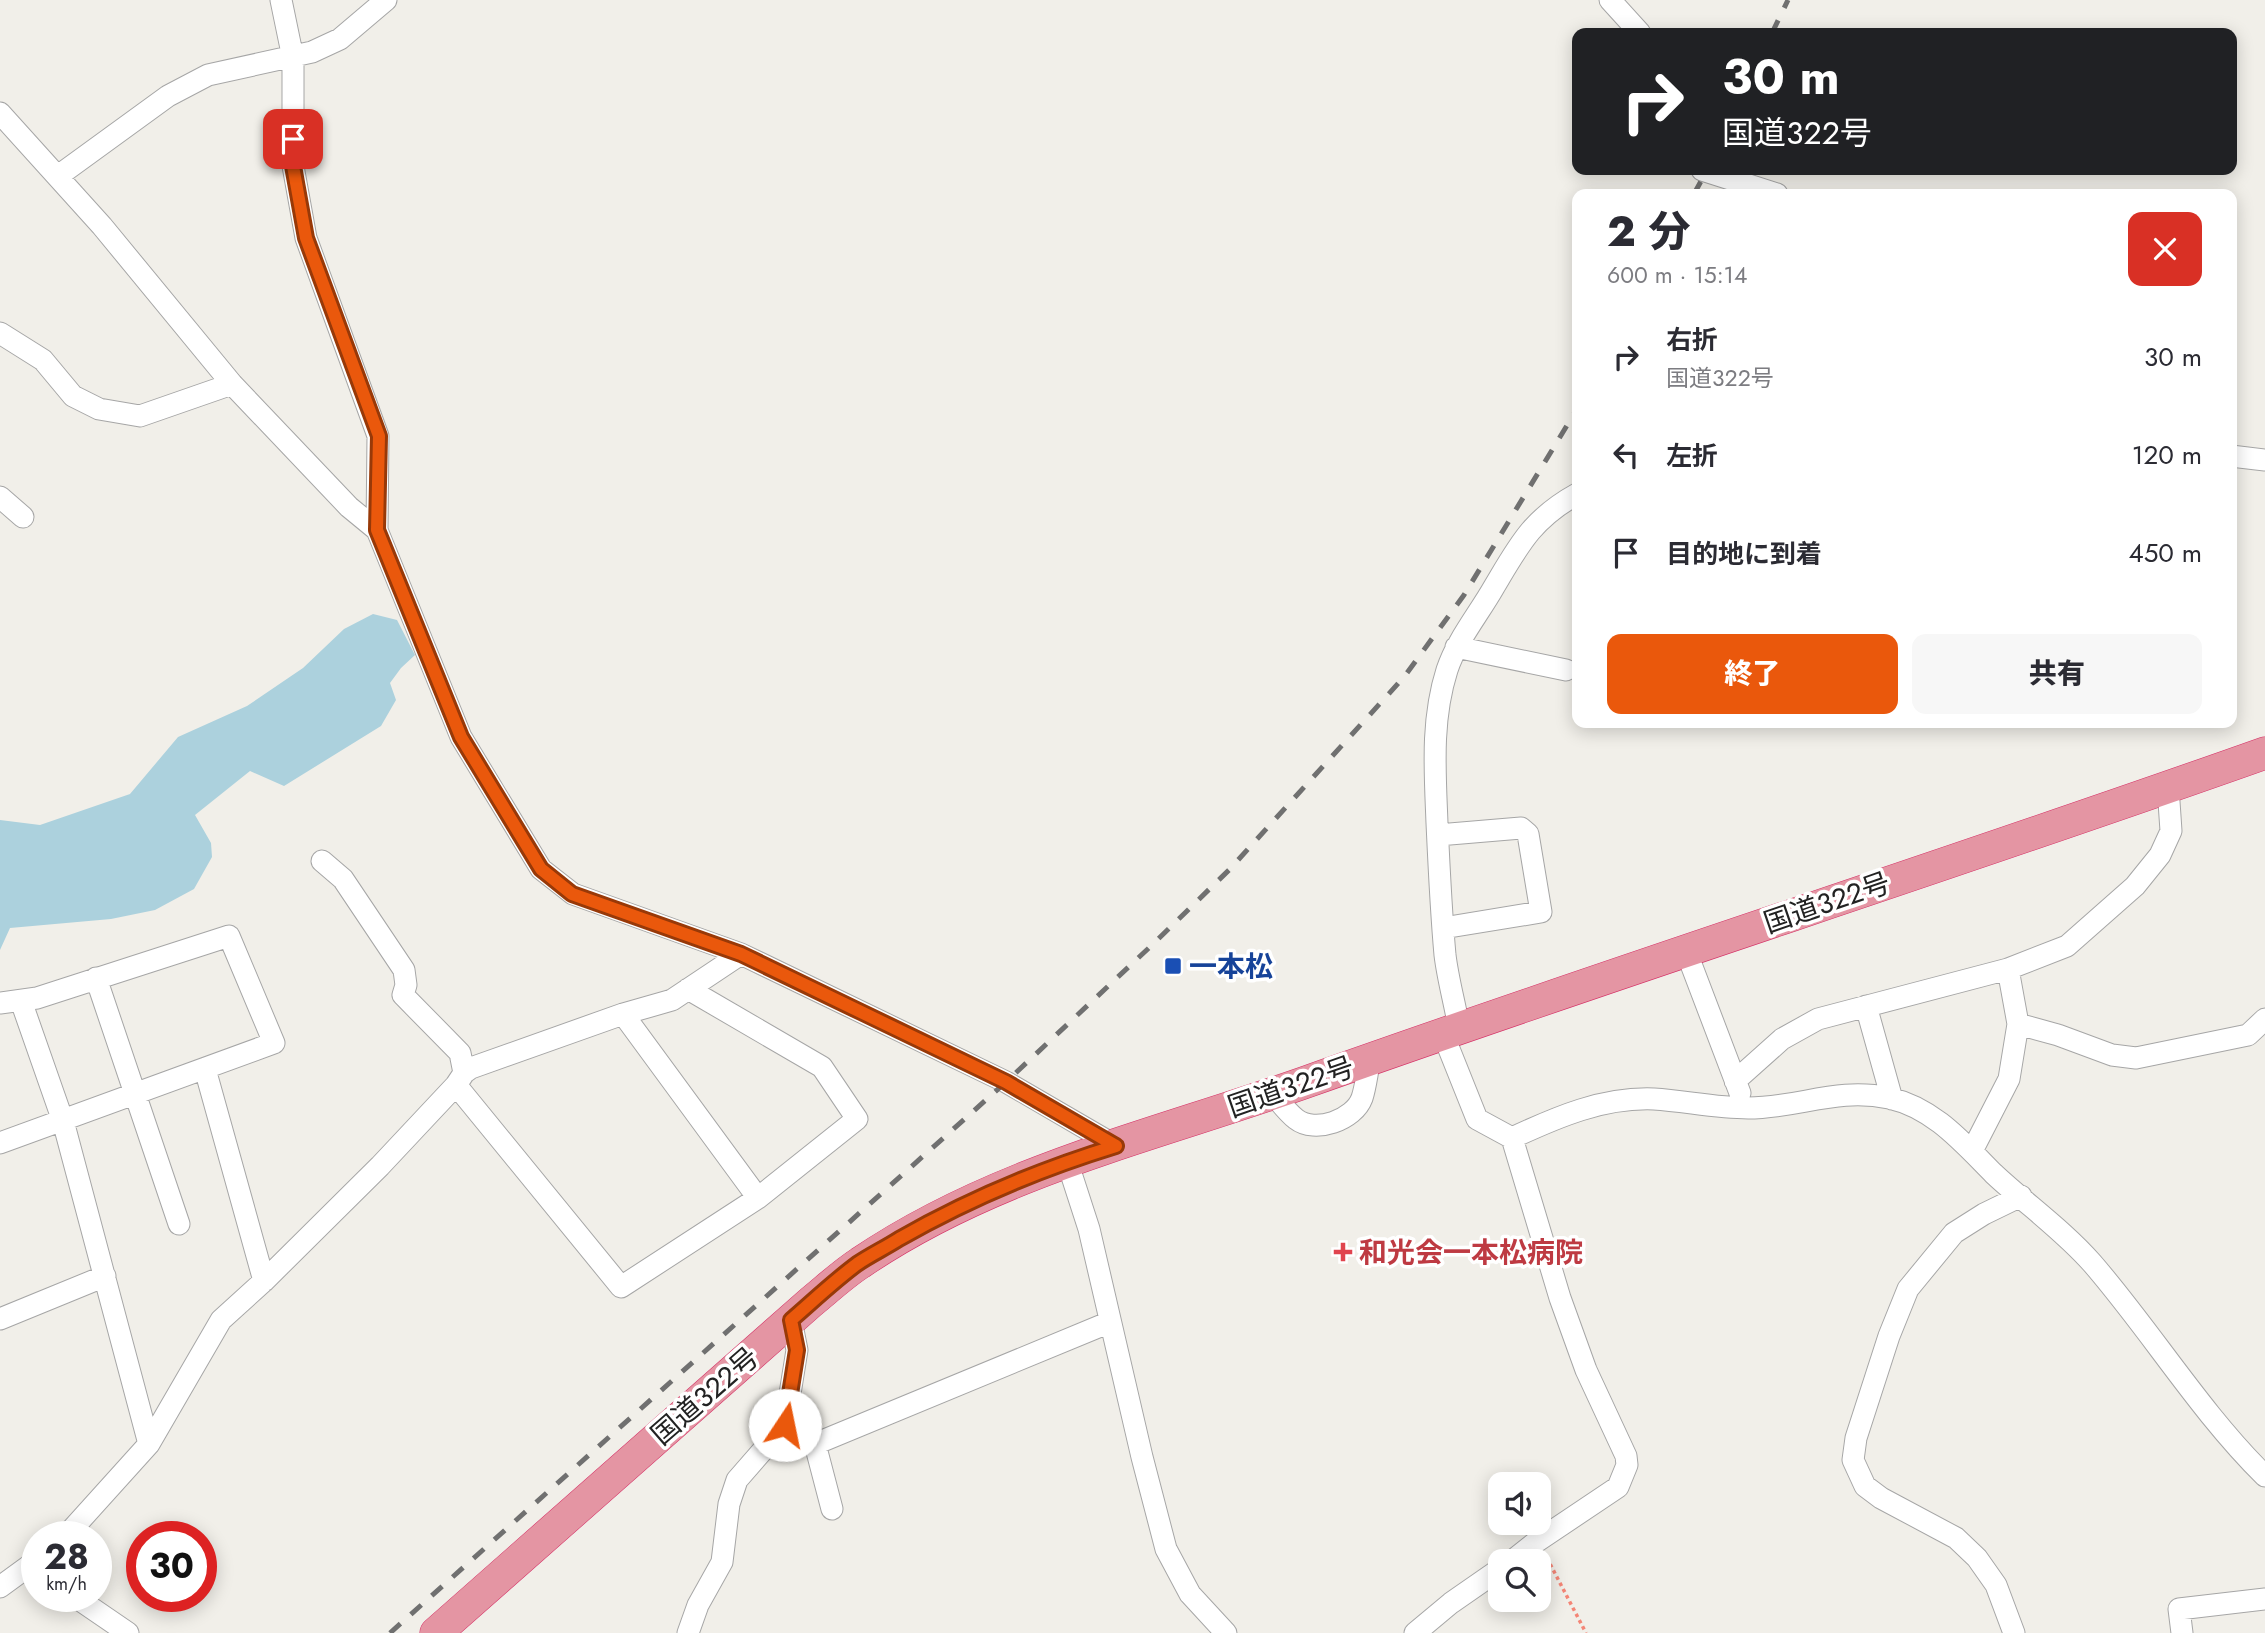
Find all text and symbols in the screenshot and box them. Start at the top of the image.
text: 30 m [1722,42,1840,112]
icon: right [1607,56,1698,147]
pin [263,109,323,169]
text: 国道322号 [1722,110,1872,156]
icon: arrive [274,120,312,158]
text: 2 分 [1607,201,1690,262]
button: close [2128,212,2202,286]
text: 600 m · 15:14 [1607,258,1747,292]
text: 右折 [1666,321,1718,359]
icon: right [1607,338,1645,376]
text: 30 m [2144,338,2202,376]
text: 国道322号 [1666,361,1774,395]
icon: left [1607,436,1645,474]
text: 120 m [2132,436,2202,474]
text: 左折 [1666,437,1718,475]
icon: arrive [1607,534,1645,572]
text: 450 m [2128,534,2202,572]
text: 目的地に到着 [1666,535,1822,573]
button: 終了 [1607,634,1898,714]
button: 共有 [1912,634,2202,714]
street label: 国道322号 [1758,862,1896,944]
place label: 一本松 [1189,946,1273,987]
marker: 一本松 [1163,956,1183,976]
street label: 国道322号 [1222,1046,1360,1128]
place label: 和光会一本松病院 [1359,1232,1583,1273]
marker: 和光会一本松病院 [1333,1242,1353,1262]
street label: 国道322号 [642,1338,768,1454]
position arrow [748,1388,822,1462]
map controls [1488,1472,1551,1612]
button: sound [1488,1472,1551,1535]
speed limit sign: 30 [126,1521,217,1612]
text: 28 [44,1532,89,1582]
button: search [1488,1549,1551,1612]
text: km/h [46,1571,87,1597]

